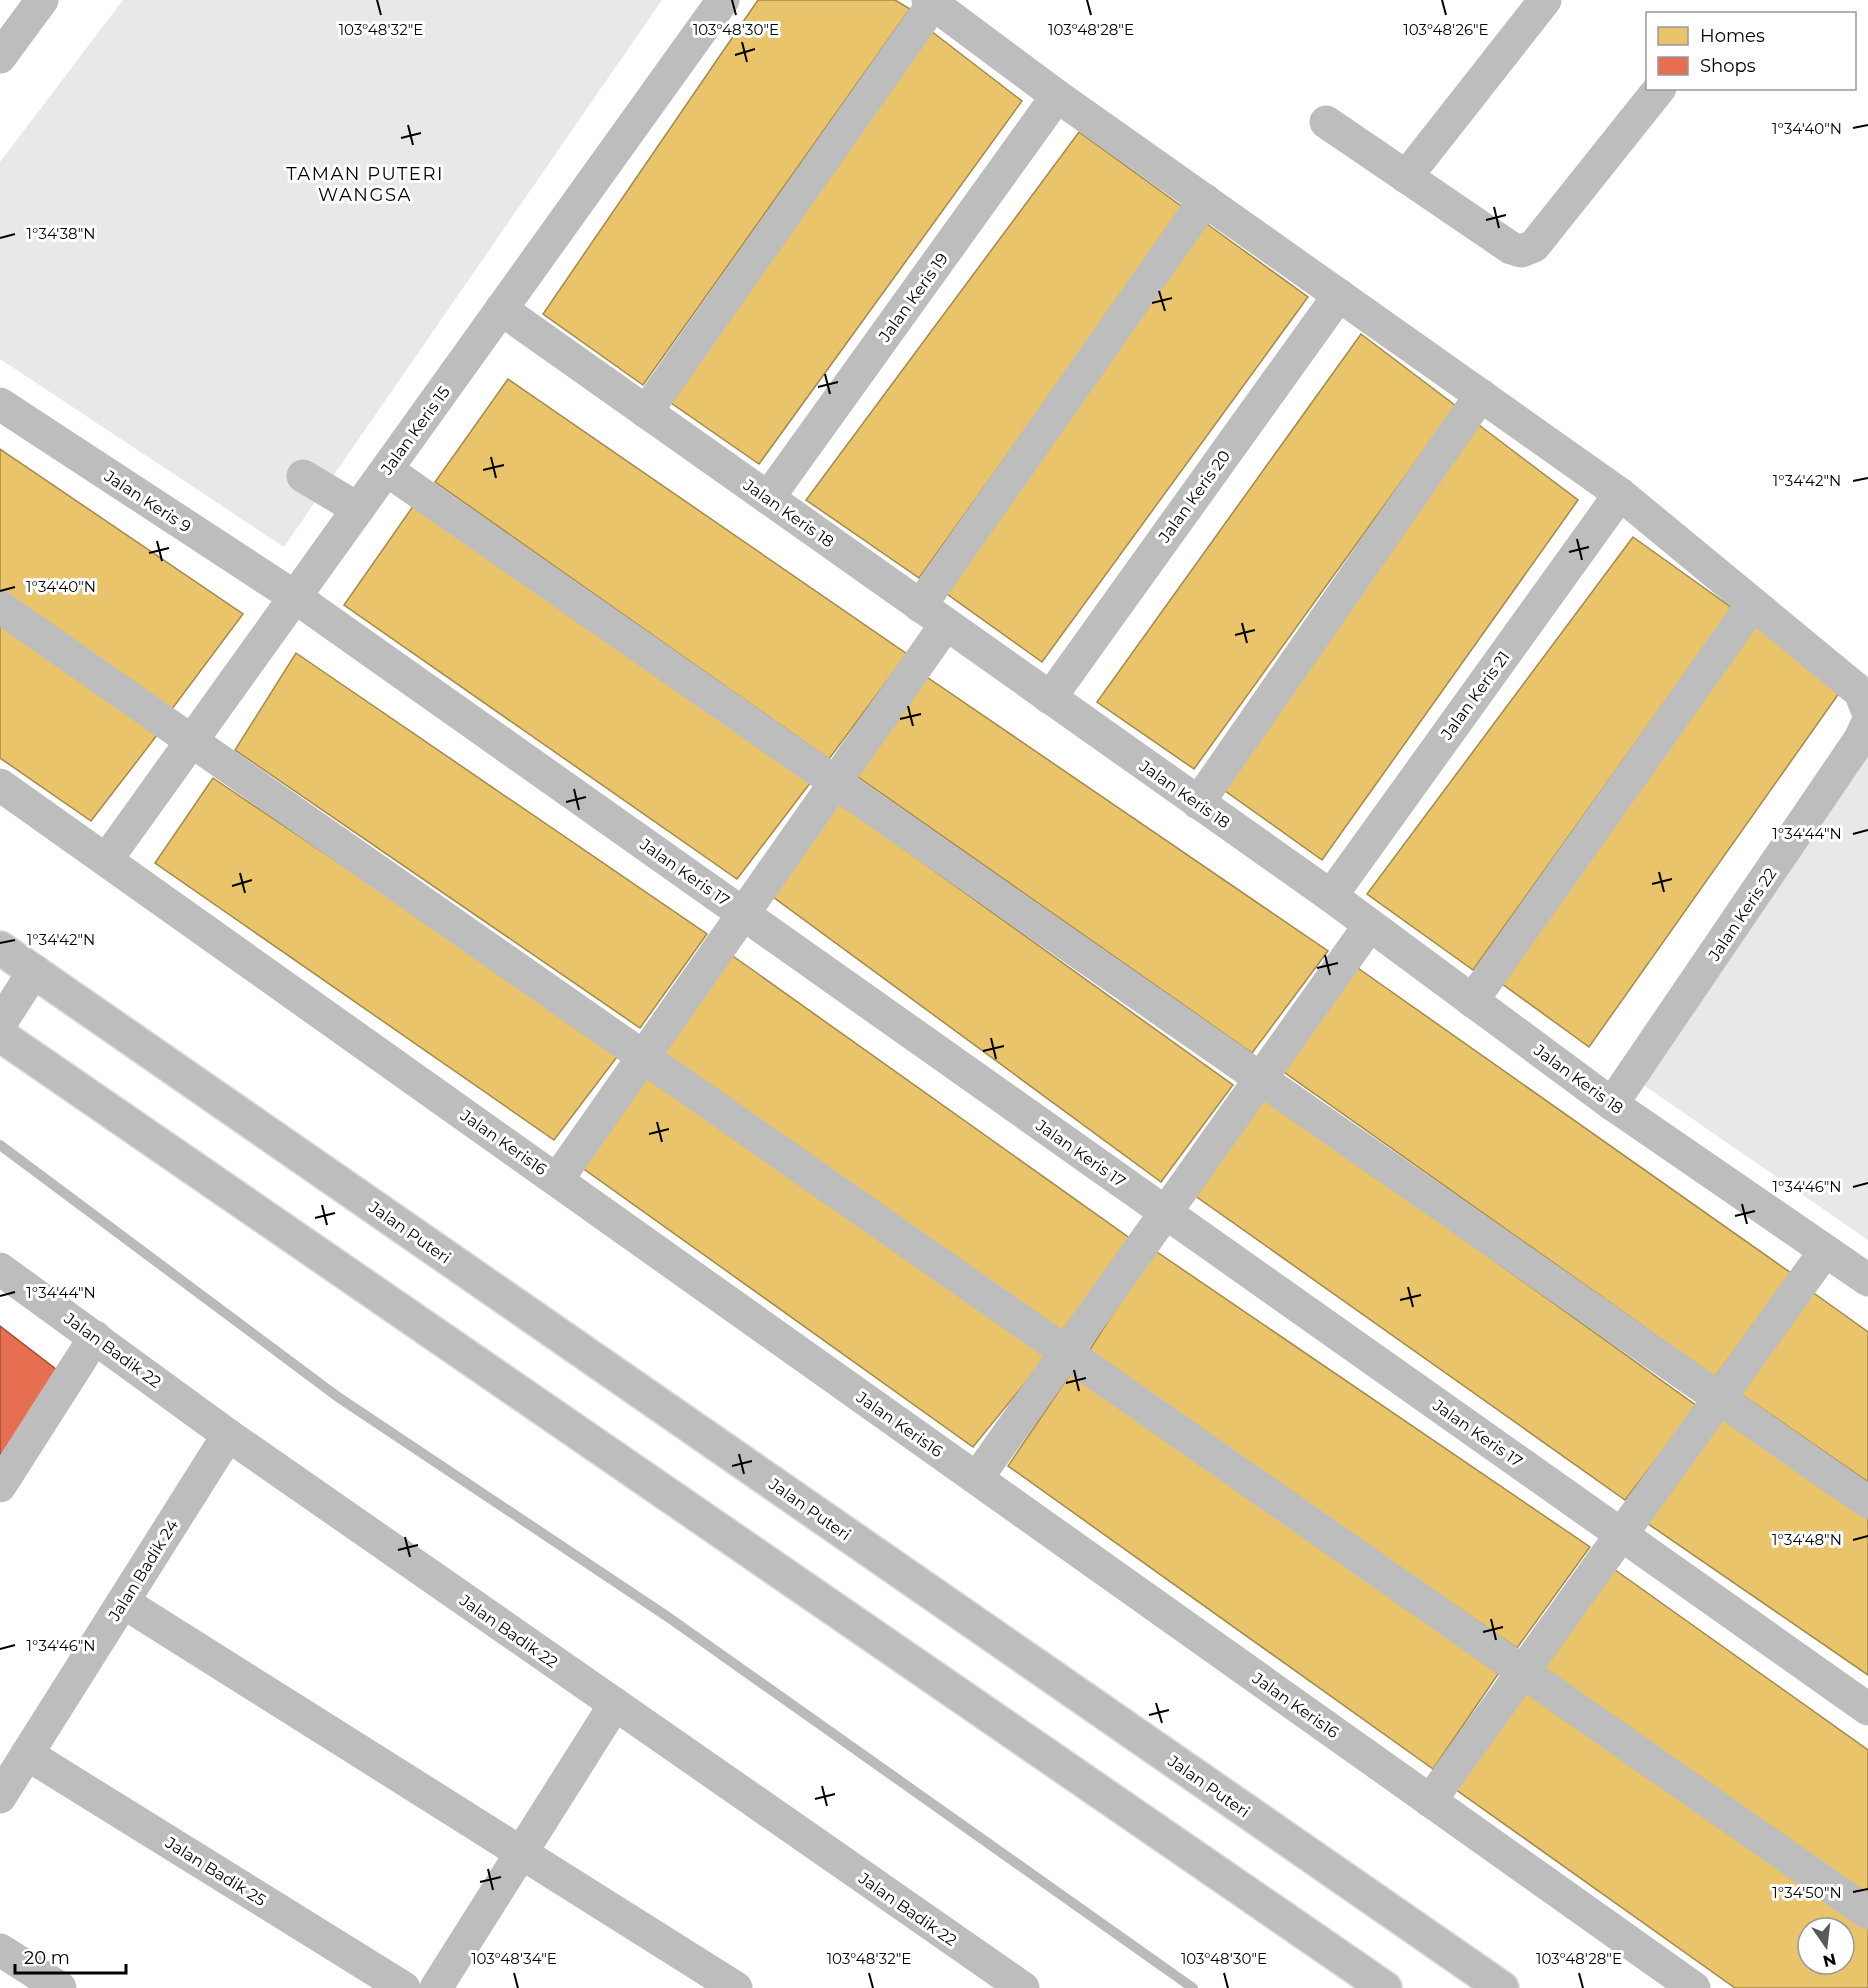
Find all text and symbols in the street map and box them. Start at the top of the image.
legend [1646,12,1856,90]
text: 103°48'32"E [339,20,423,39]
text: 103°48'30"E [693,20,779,39]
text: 103°48'28"E [1048,20,1134,39]
text: 103°48'26"E [1403,20,1489,39]
text: Homes [1700,25,1765,47]
text: Shops [1700,55,1756,77]
text: 1°34'40"N [1772,119,1842,138]
district label: TAMAN PUTERI WANGSA [286,163,444,206]
text: 1°34'38"N [26,224,96,243]
street label: Jalan Keris 19 [874,249,952,346]
street label: Jalan Keris 15 [376,383,454,479]
street label: Jalan Keris 20 [1154,447,1234,547]
street label: Jalan Keris 9 [100,466,195,536]
text: 1°34'42"N [1773,471,1841,490]
street label: Jalan Keris 18 [739,475,837,551]
text: 1°34'40"N [26,577,96,596]
street label: Jalan Keris 21 [1436,648,1514,744]
street label: Jalan Keris 18 [1135,756,1233,832]
text: 1°34'44"N [1772,824,1842,843]
street label: Jalan Keris 17 [636,834,733,910]
street label: Jalan Keris 22 [1704,864,1780,965]
text: 1°34'42"N [27,930,95,949]
street label: Jalan Keris 18 [1530,1040,1627,1118]
street label: Jalan Keris16 [456,1105,551,1179]
street label: Jalan Keris 17 [1032,1115,1129,1191]
text: 1°34'46"N [1772,1177,1842,1196]
street label: Jalan Puteri [365,1197,454,1267]
text: 1°34'44"N [26,1283,96,1302]
street label: Jalan Badik 22 [60,1308,165,1392]
street label: Jalan Keris16 [852,1387,947,1461]
street label: Jalan Keris 17 [1429,1395,1526,1471]
street label: Jalan Puteri [765,1474,854,1544]
street label: Jalan Badik 24 [104,1516,182,1625]
text: 1°34'48"N [1772,1530,1842,1549]
street label: Jalan Badik 22 [455,1590,561,1672]
text: 1°34'46"N [26,1636,96,1655]
street label: Jalan Keris16 [1248,1668,1343,1742]
street label: Jalan Puteri [1164,1751,1253,1821]
street label: Jalan Badik 25 [161,1832,269,1910]
street label: Jalan Badik 22 [854,1868,960,1950]
text: 1°34'50"N [1772,1883,1842,1902]
north arrow [1796,1916,1856,1976]
scale bar [15,1937,126,1975]
text: 20 m [24,1947,70,1969]
text: 103°48'34"E [471,1949,557,1968]
text: 103°48'32"E [827,1949,911,1968]
text: 103°48'30"E [1181,1949,1267,1968]
text: 103°48'28"E [1536,1949,1622,1968]
text: N [1821,1949,1838,1971]

